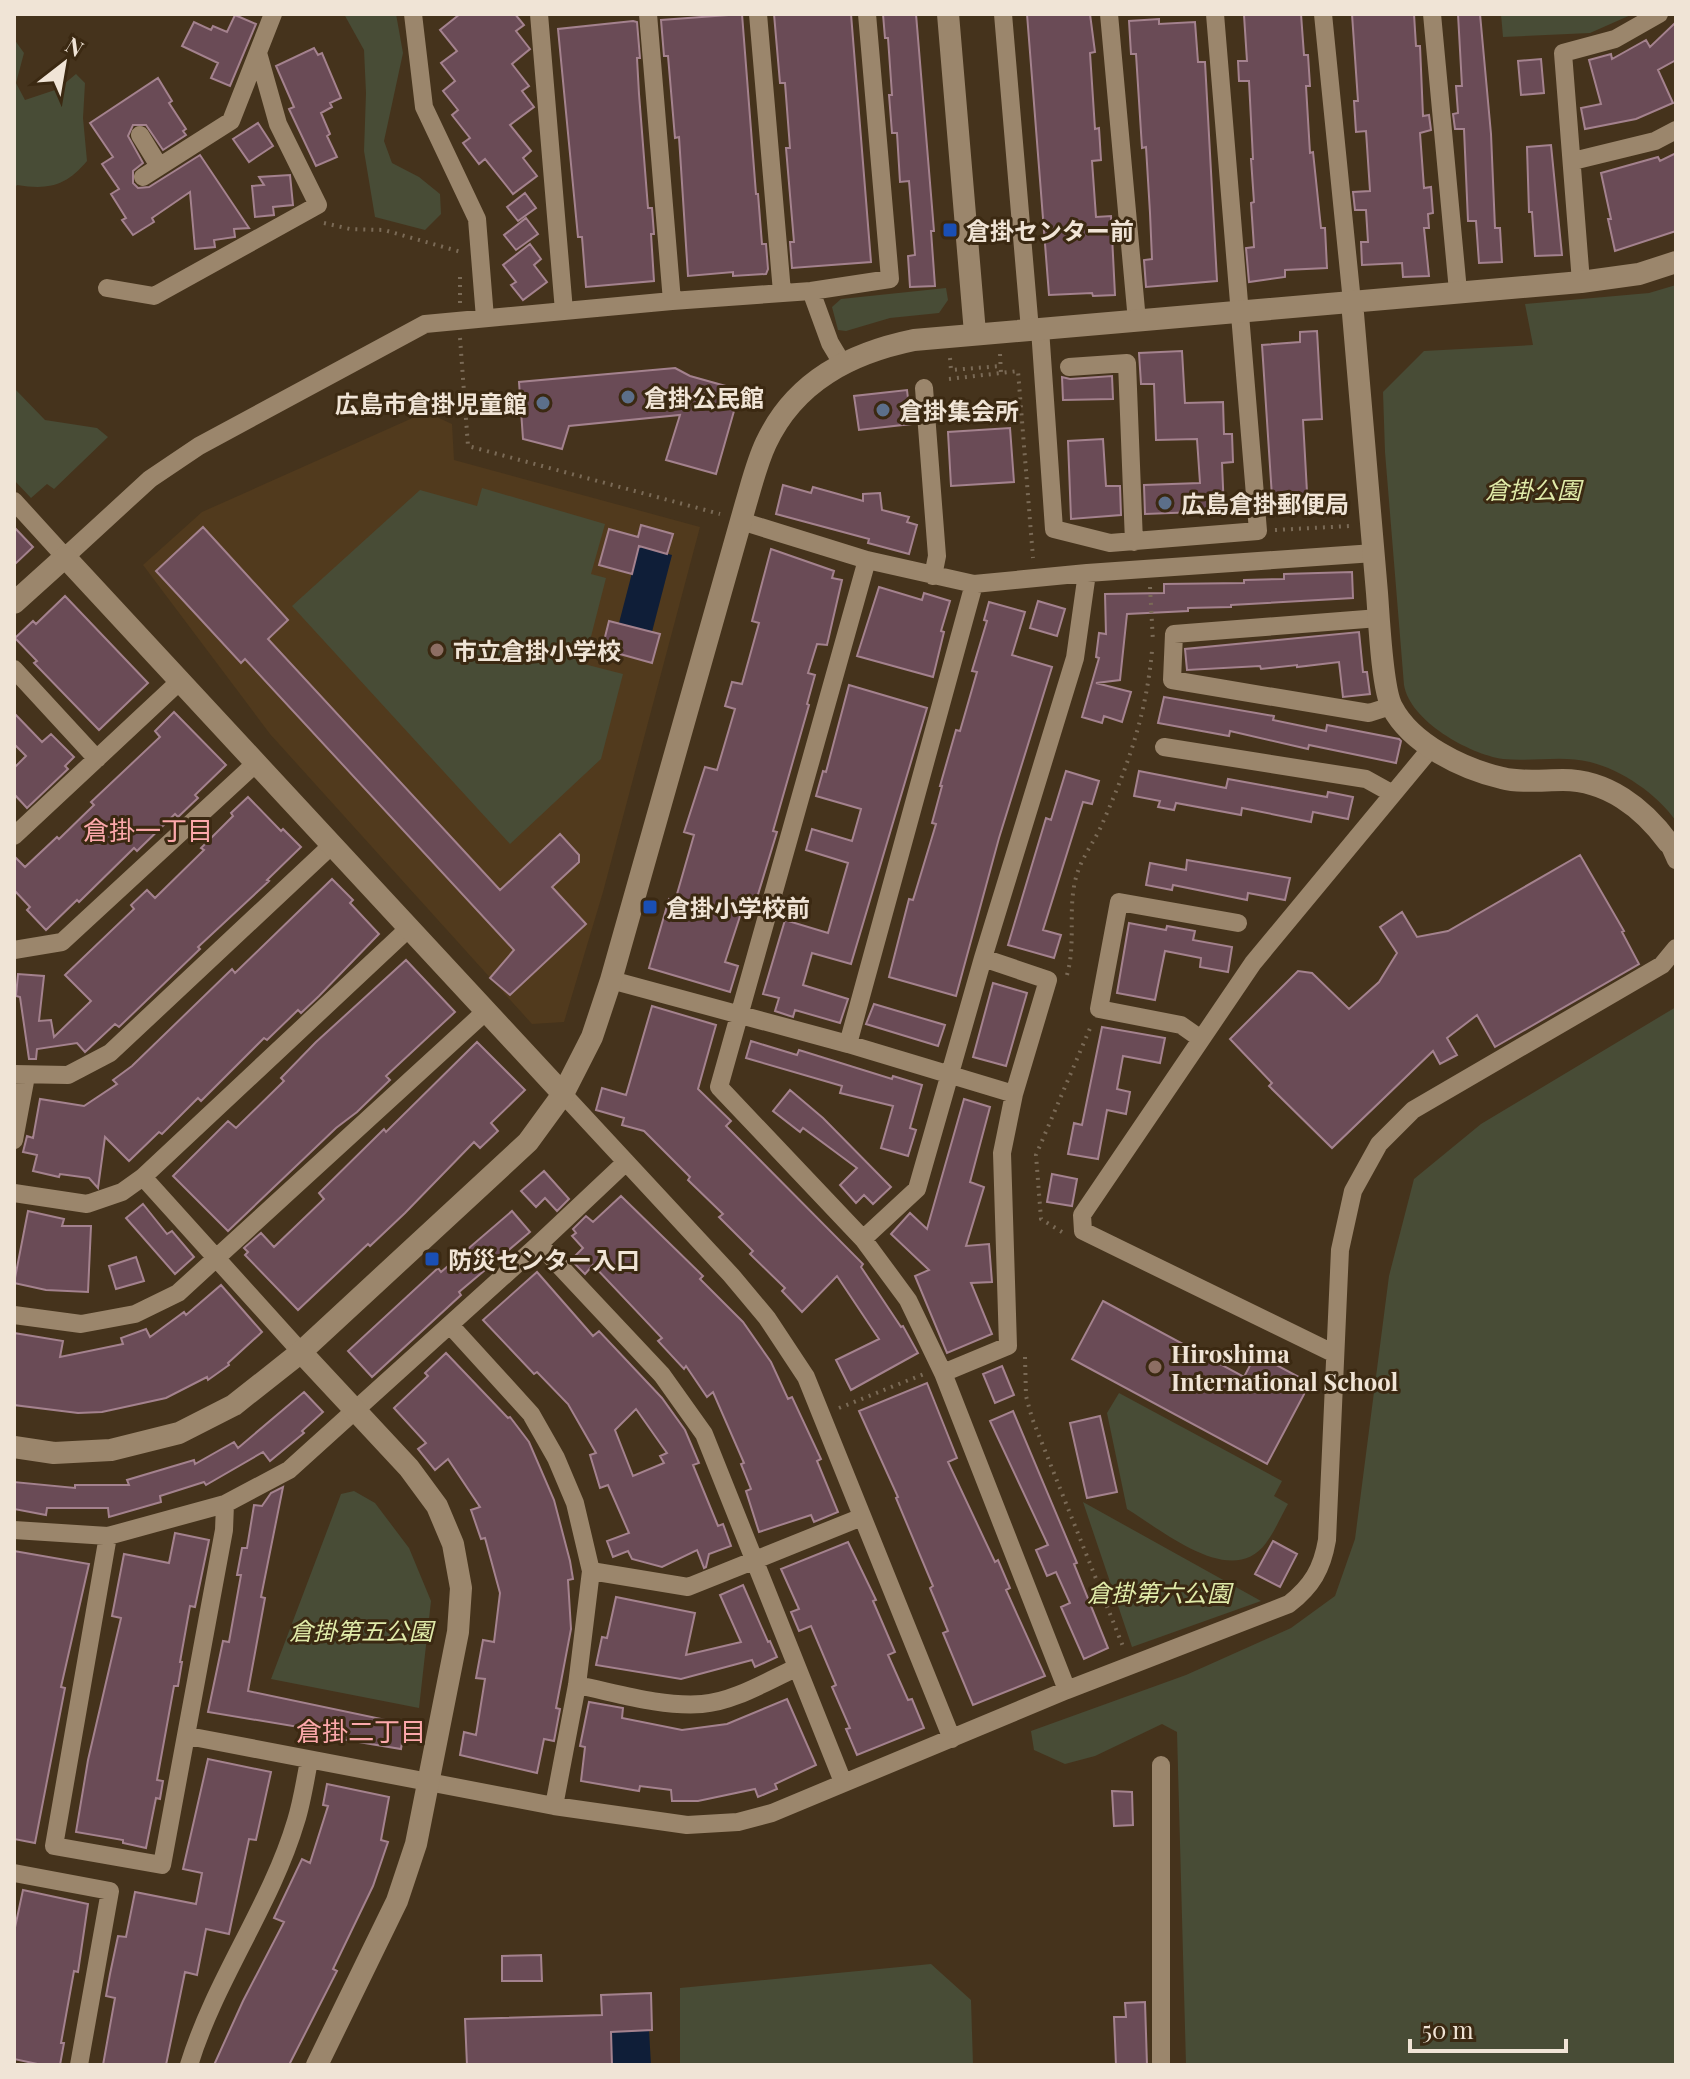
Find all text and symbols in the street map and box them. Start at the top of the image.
north arrow [24,24,104,104]
text: N [60,29,89,63]
place label: 倉掛センター前 [966,214,1134,246]
marker: 倉掛センター前 [941,221,959,239]
place label: 倉掛公民館 [644,381,764,413]
place label: 広島市倉掛児童館 [335,387,527,419]
marker: 倉掛公民館 [619,388,637,406]
marker: 広島市倉掛児童館 [534,394,552,412]
place label: 倉掛集会所 [899,394,1019,426]
marker: 倉掛集会所 [874,401,892,419]
park label: 倉掛公園 [1485,473,1584,505]
place label: 広島倉掛郵便局 [1181,487,1349,519]
marker: 広島倉掛郵便局 [1156,494,1174,512]
place label: 市立倉掛小学校 [453,634,621,666]
marker: 市立倉掛小学校 [428,641,446,659]
district label: 倉掛一丁目 [83,812,213,847]
place label: 倉掛小学校前 [666,891,810,923]
marker: 倉掛小学校前 [641,898,659,916]
place label: 防災センター入口 [448,1243,640,1275]
marker: 防災センター入口 [423,1250,441,1268]
place label: Hiroshima International School [1171,1337,1399,1397]
marker: Hiroshima International School [1146,1358,1164,1376]
park label: 倉掛第六公園 [1087,1576,1234,1608]
park label: 倉掛第五公園 [289,1614,436,1646]
district label: 倉掛二丁目 [296,1713,426,1748]
scale bar [1410,2003,1566,2053]
text: 50 m [1422,2013,1474,2045]

